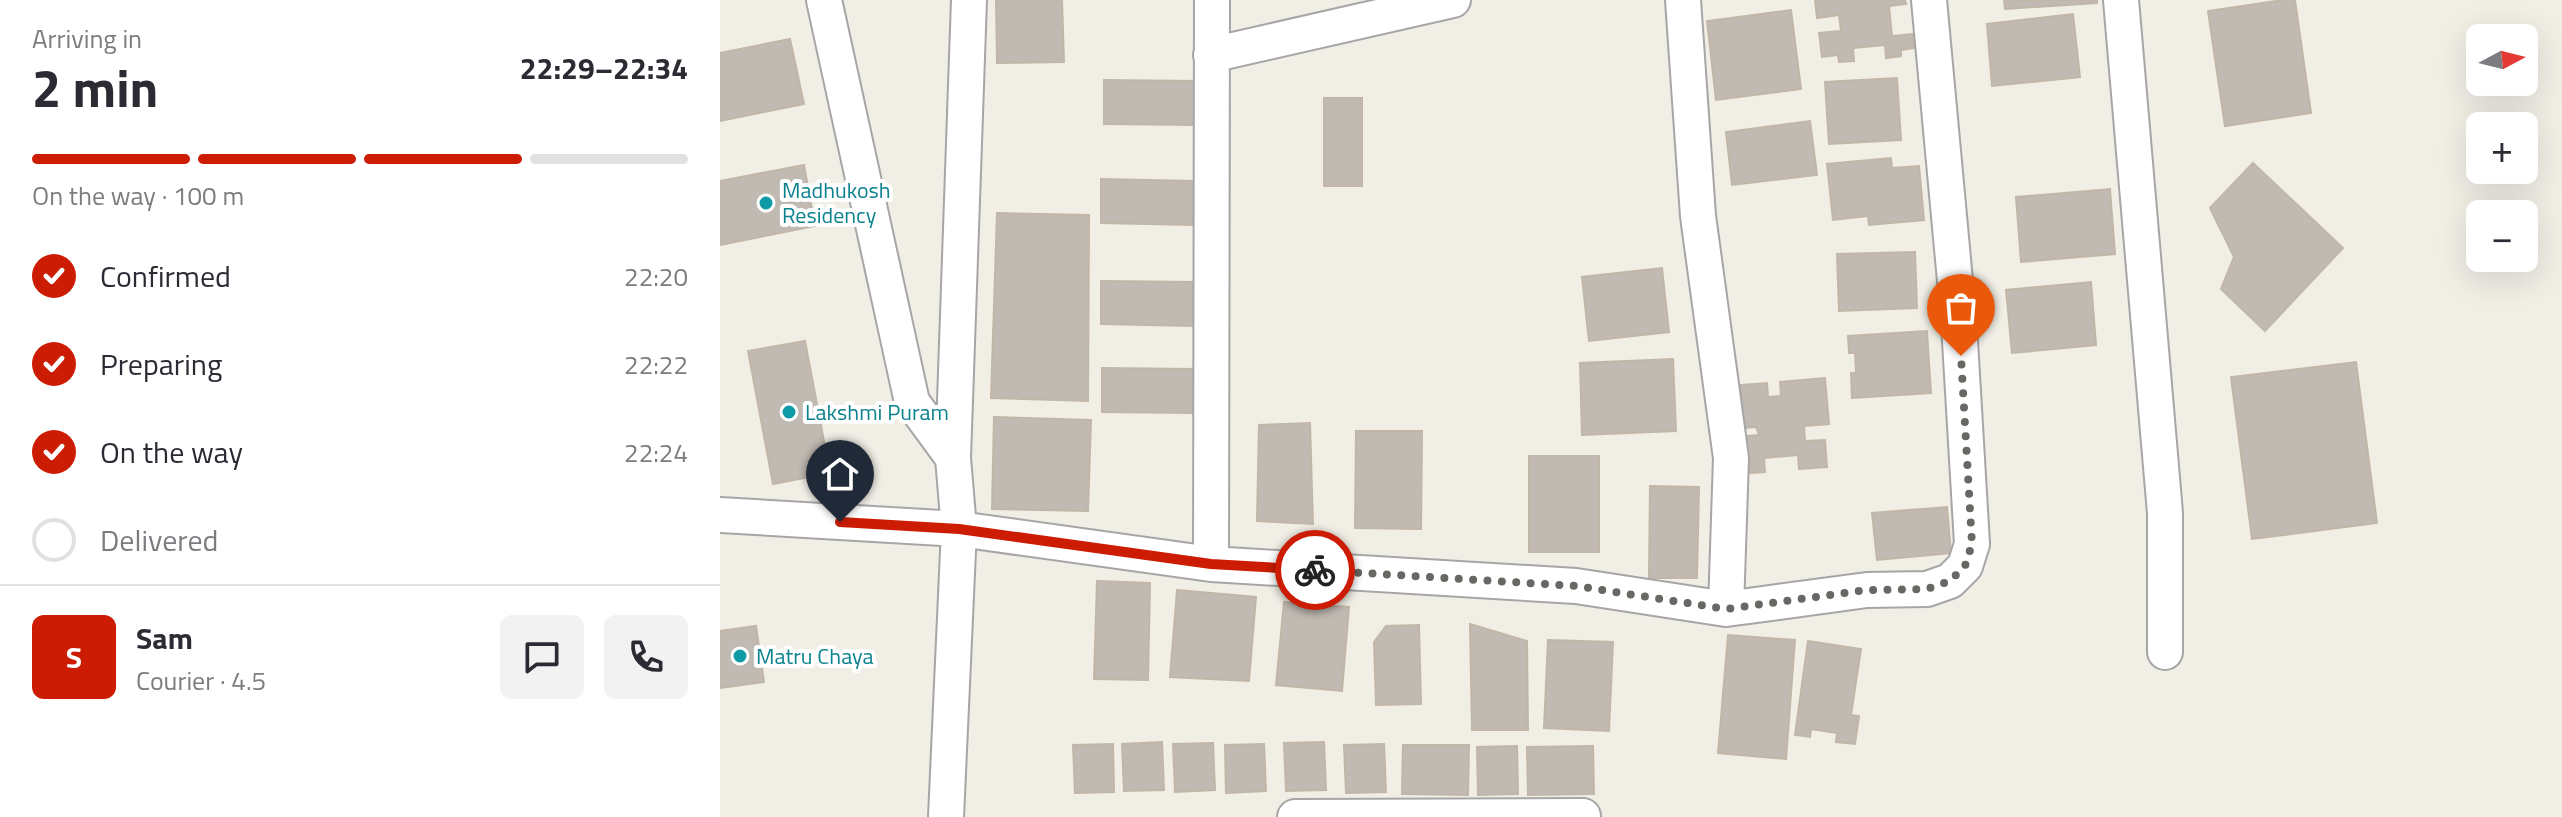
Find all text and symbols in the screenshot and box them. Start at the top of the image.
text: Arriving in [32,19,142,58]
north arrow [2466,24,2538,96]
map controls [2466,24,2538,272]
text: 22:29–22:34 [520,45,688,91]
text: 2 min [32,48,158,127]
button: + [2466,112,2538,184]
place label: Madhukosh Residency [782,173,891,232]
text: On the way · 100 m [32,176,244,215]
marker: Madhukosh Residency [757,194,775,212]
button: − [2466,200,2538,272]
text: Confirmed [100,253,231,299]
icon: check [32,254,76,298]
text: 22:20 [624,257,688,296]
pin [1927,274,1995,356]
icon: bag [1939,286,1983,330]
text: Preparing [100,341,222,387]
icon: check [32,342,76,386]
text: 22:22 [624,345,688,384]
place label: Lakshmi Puram [805,395,949,429]
marker: Lakshmi Puram [780,403,798,421]
text: On the way [100,429,243,475]
icon: check [32,430,76,474]
text: 22:24 [624,433,688,472]
pin [806,440,874,522]
icon: home [818,452,862,496]
text: Delivered [100,517,218,563]
courier [1275,530,1355,610]
icon: bike [1293,548,1337,592]
text: Sam [136,615,193,661]
button: chat [500,615,584,699]
button: phone [604,615,688,699]
text: S [66,634,82,680]
place label: Matru Chaya [756,639,874,673]
marker: Matru Chaya [731,647,749,665]
text: Courier · 4.5 [136,661,266,700]

